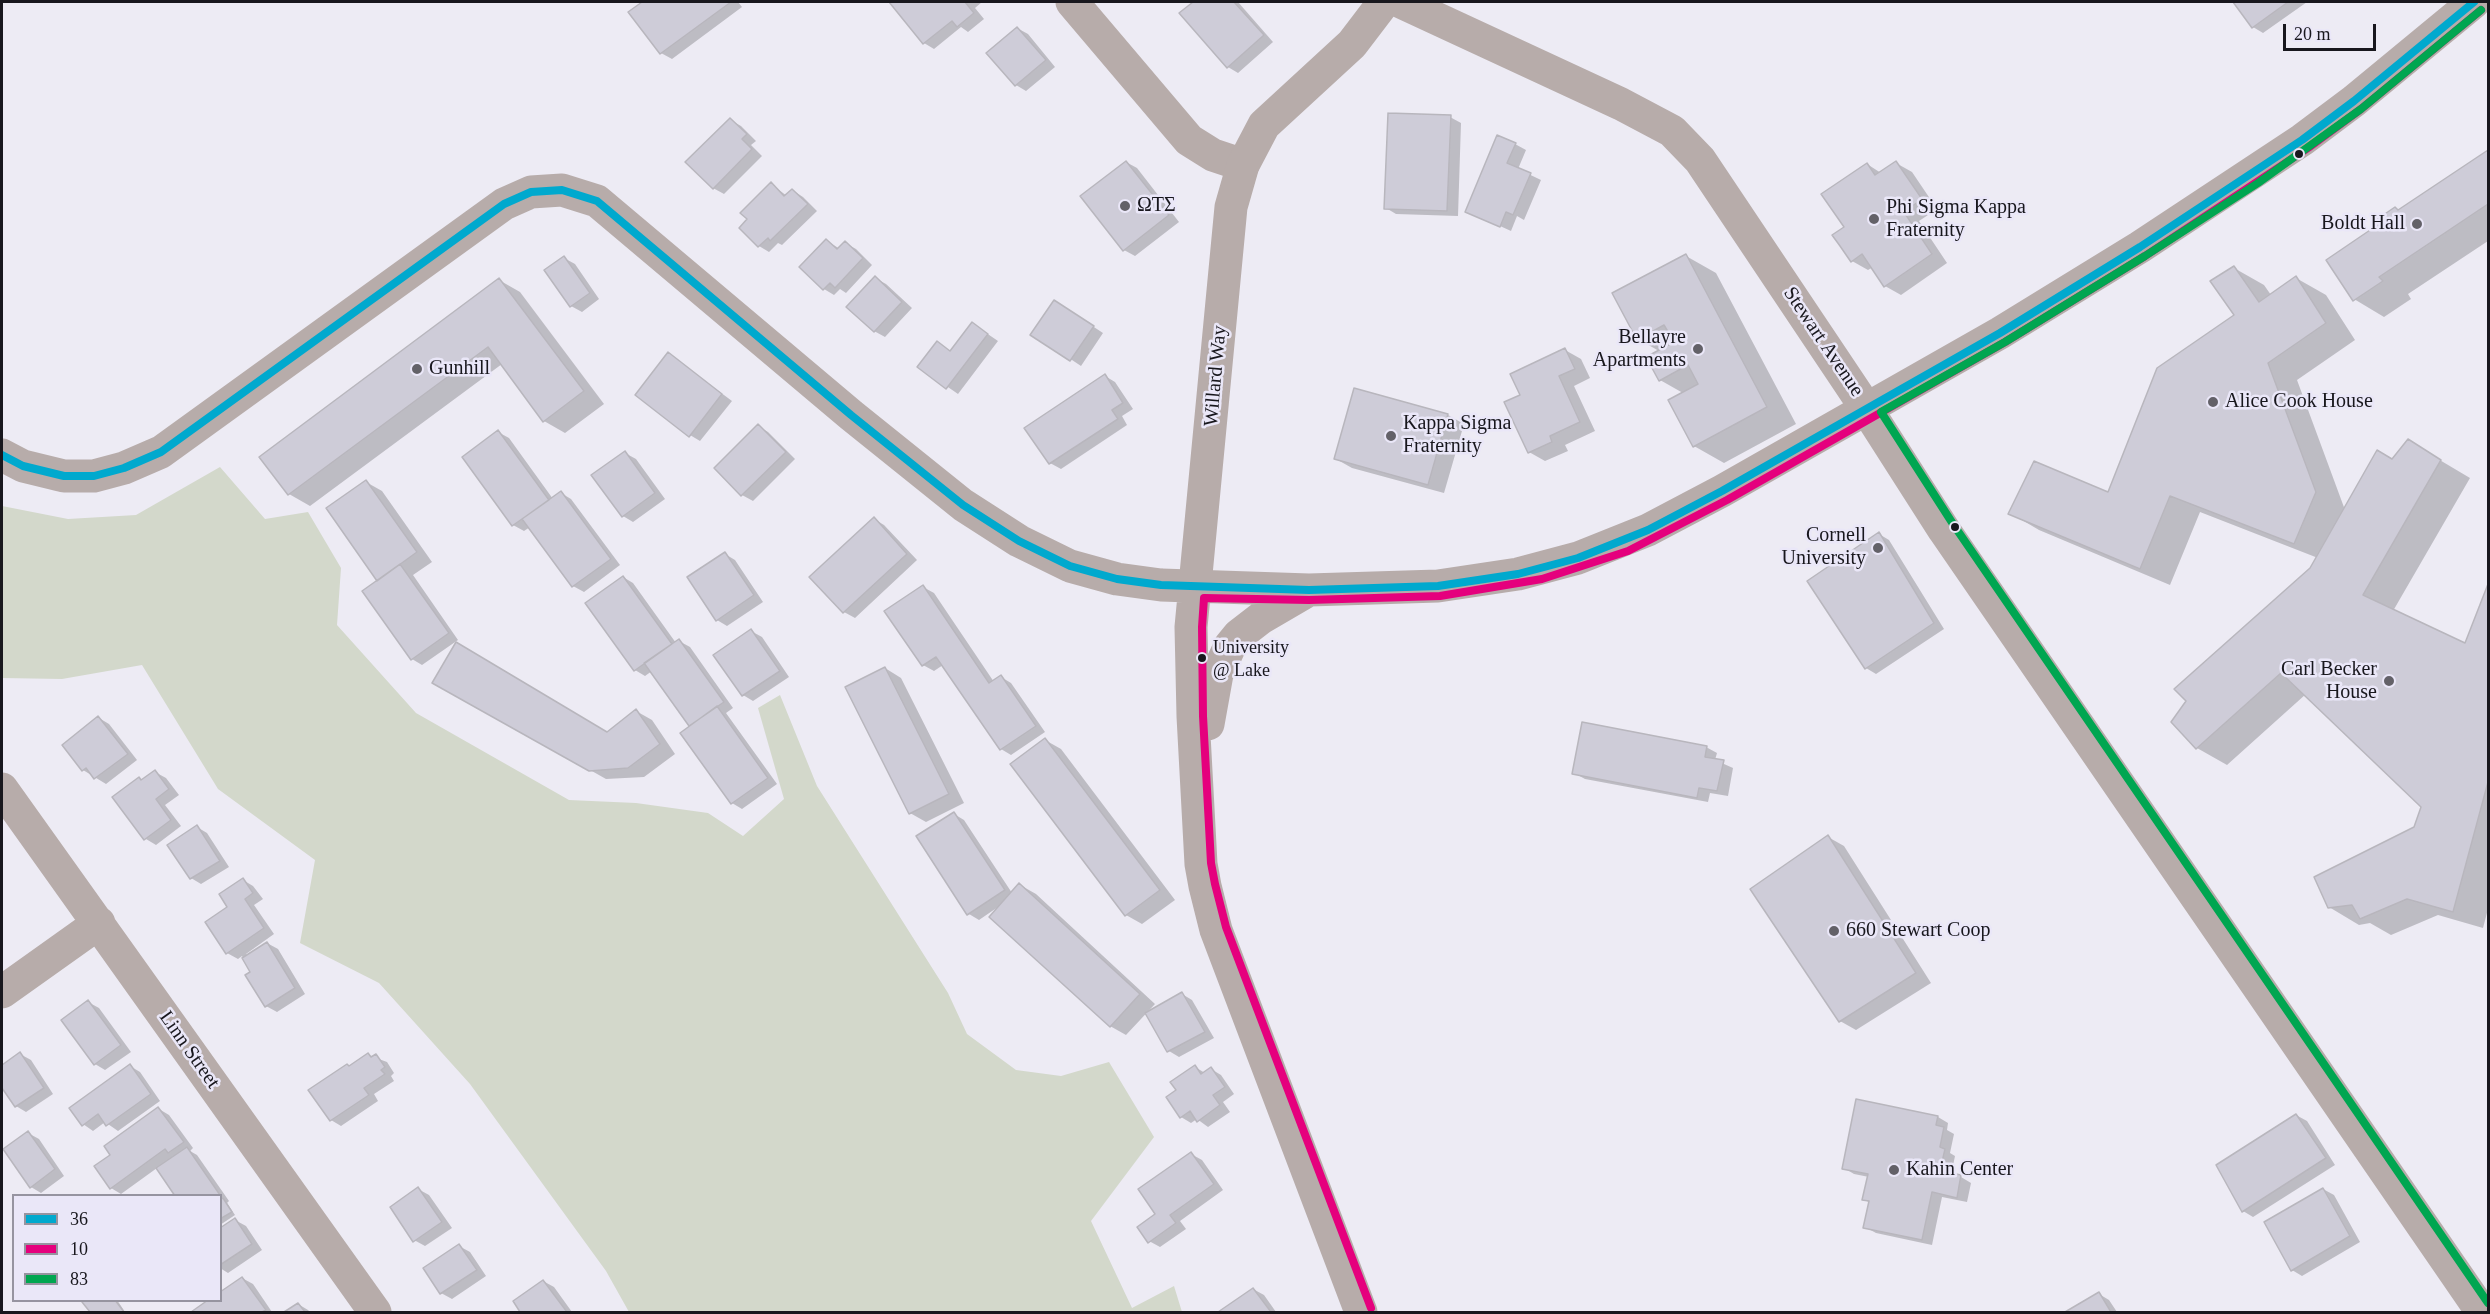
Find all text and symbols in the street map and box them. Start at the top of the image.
scale bar [2286,12,2379,50]
text: 20 m [2294,24,2331,44]
unlabelled marker [2293,148,2305,160]
place label: ΩΤΣ [1137,194,1176,218]
place label: Phi Sigma Kappa Fraternity [1886,196,2026,243]
marker: ΩΤΣ [1118,199,1132,213]
marker: Phi Sigma Kappa Fraternity [1867,212,1881,226]
place label: Boldt Hall [2321,212,2405,236]
marker: Boldt Hall [2410,217,2424,231]
street label: Stewart Avenue [1778,283,1868,401]
street label: Willard Way [1200,324,1232,428]
place label: Bellayre Apartments [1593,326,1686,373]
marker: Bellayre Apartments [1691,342,1705,356]
place label: Gunhill [429,357,490,381]
marker: Gunhill [410,362,424,376]
place label: Alice Cook House [2225,390,2373,414]
marker: Alice Cook House [2206,395,2220,409]
place label: Kappa Sigma Fraternity [1403,412,1511,459]
marker: Kappa Sigma Fraternity [1384,429,1398,443]
unlabelled marker [1949,521,1961,533]
place label: Cornell University [1782,524,1866,571]
marker: Cornell University [1871,541,1885,555]
place label: University @ Lake [1213,637,1289,680]
marker: University @ Lake [1196,652,1208,664]
place label: Carl Becker House [2281,658,2377,705]
marker: Carl Becker House [2382,674,2396,688]
place label: 660 Stewart Coop [1846,919,1990,943]
marker: 660 Stewart Coop [1827,924,1841,938]
street label: Linn Street [154,1006,224,1094]
place label: Kahin Center [1906,1158,2013,1182]
marker: Kahin Center [1887,1163,1901,1177]
legend [12,1194,222,1302]
text: 36 [70,1209,88,1229]
text: 10 [70,1239,88,1259]
text: 83 [70,1269,88,1289]

